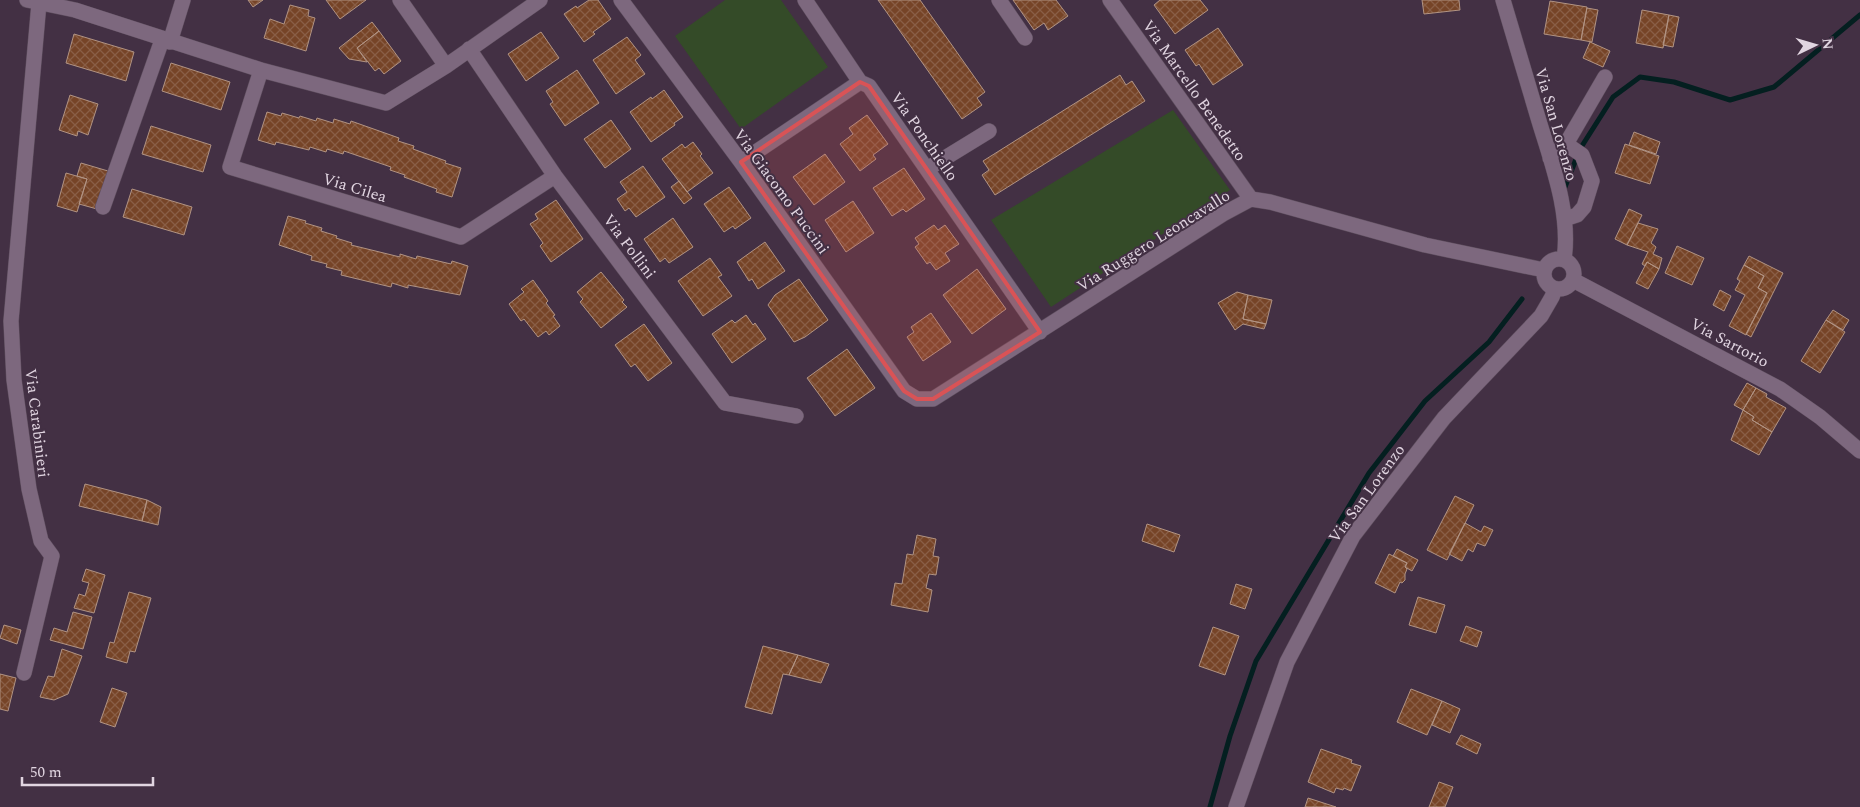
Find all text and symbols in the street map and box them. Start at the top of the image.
street label: Via Marcello Benedetto [1136,15,1252,166]
north arrow [1790,20,1840,70]
text: N [1816,37,1838,51]
street label: Via San Lorenzo [1528,65,1584,184]
street label: Via Ponchiello [884,87,964,186]
street label: Via Giacomo Puccini [727,124,835,259]
street label: Via Cilea [320,167,390,209]
street label: Via Ruggero Leoncavallo [1072,184,1235,298]
street label: Via Pollini [597,209,662,284]
street label: Via Sartorio [1686,312,1773,374]
street label: Via Carabinieri [18,367,56,479]
street label: Via San Lorenzo [1323,439,1411,548]
scale bar [22,754,154,786]
text: 50 m [30,761,62,784]

